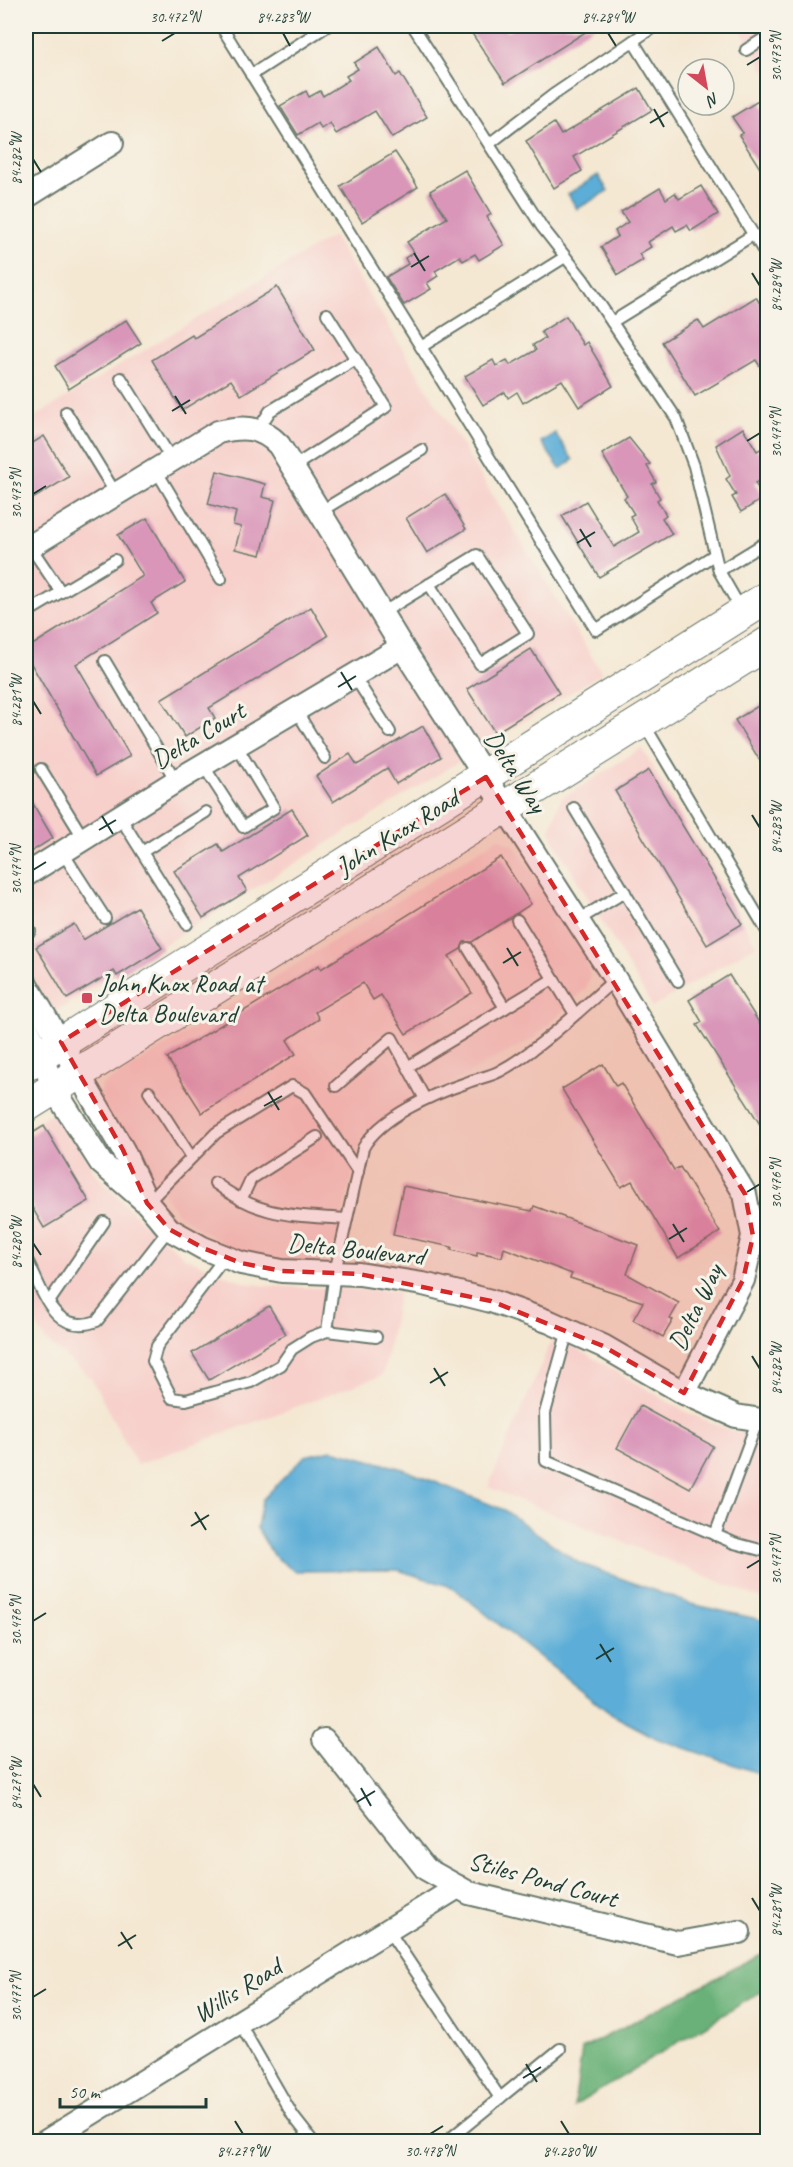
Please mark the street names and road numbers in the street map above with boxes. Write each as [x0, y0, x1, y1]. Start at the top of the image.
street label: Delta Court [146, 694, 253, 776]
street label: Delta Way [477, 724, 556, 821]
street label: John Knox Road [328, 780, 468, 884]
street label: Delta Boulevard [286, 1226, 430, 1273]
street label: Delta Way [660, 1257, 731, 1356]
street label: Stiles Pond Court [465, 1844, 623, 1916]
street label: Willis Road [187, 1949, 291, 2030]

